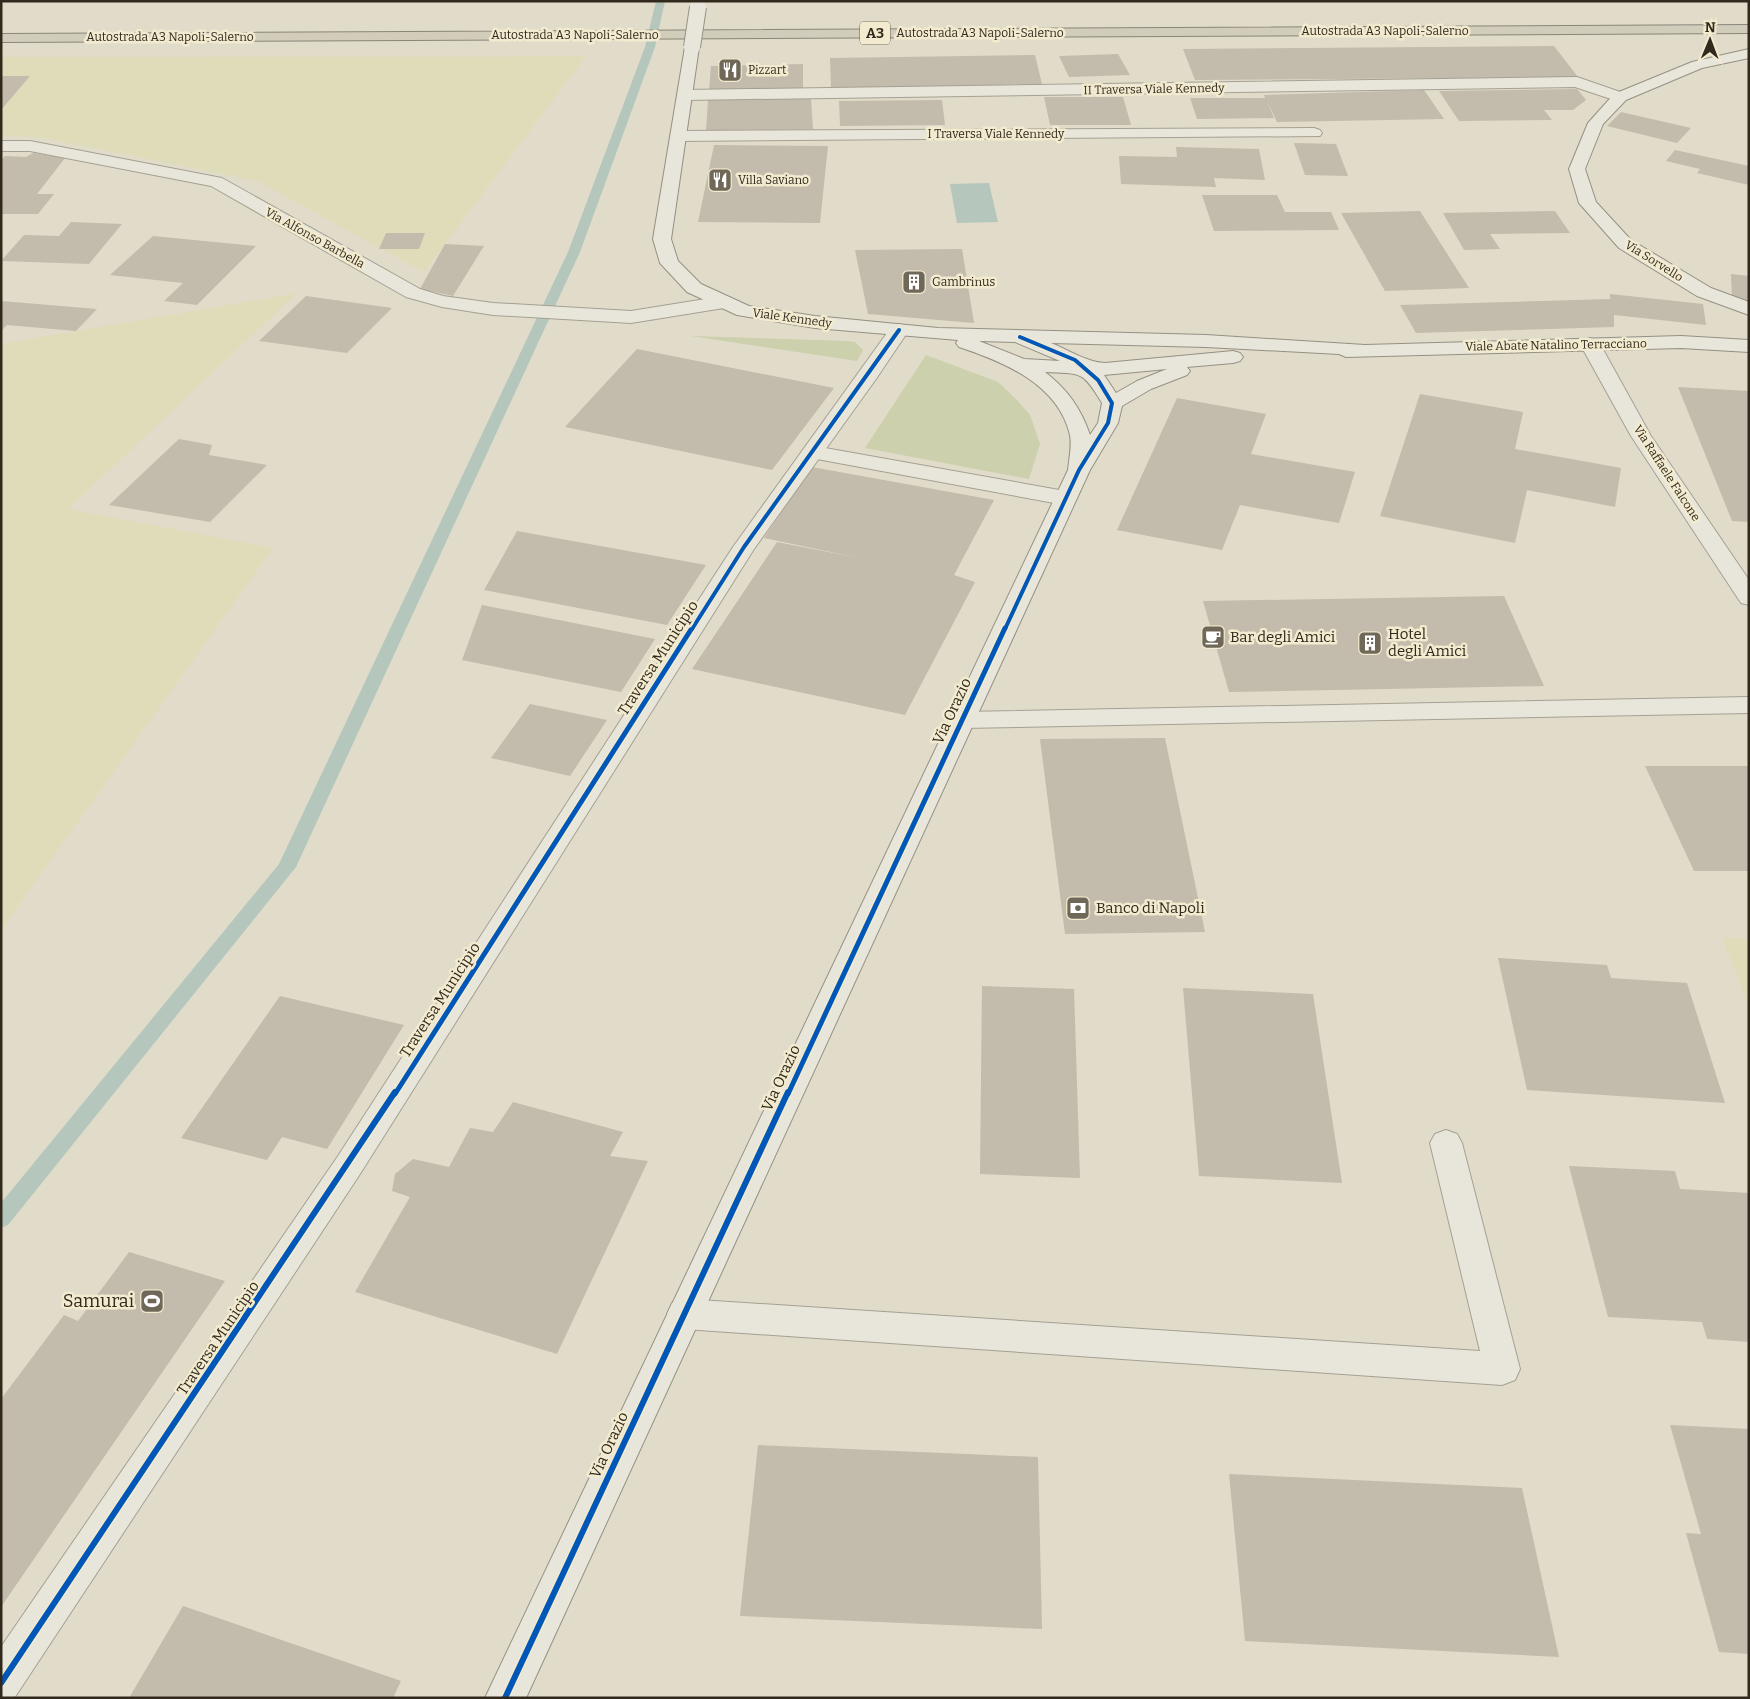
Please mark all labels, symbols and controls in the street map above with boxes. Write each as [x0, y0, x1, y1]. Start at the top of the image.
north arrow [1685, 15, 1735, 65]
text: N [1705, 19, 1716, 36]
road number: A3 [860, 22, 890, 44]
street label: Autostrada A3 Napoli-Salerno [1301, 24, 1469, 38]
street label: Autostrada A3 Napoli-Salerno [896, 26, 1064, 40]
street label: Autostrada A3 Napoli-Salerno [491, 28, 659, 42]
street label: Autostrada A3 Napoli-Salerno [86, 30, 254, 44]
restaurant icon: Pizzart [717, 57, 743, 83]
place label: Pizzart [748, 63, 787, 77]
street label: II Traversa Viale Kennedy [1083, 81, 1225, 97]
street label: I Traversa Viale Kennedy [928, 127, 1065, 141]
restaurant icon: Villa Saviano [707, 167, 733, 193]
place label: Villa Saviano [738, 173, 809, 187]
street label: Via Alfonso Barbella [263, 205, 368, 271]
street label: Via Sorvello [1622, 238, 1686, 284]
building icon: Gambrinus [901, 269, 927, 295]
place label: Gambrinus [932, 275, 995, 289]
street label: Viale Kennedy [752, 306, 833, 331]
street label: Viale Abate Natalino Terracciano [1465, 336, 1647, 354]
street label: Via Raffaele Falcone [1631, 422, 1703, 524]
street label: Traversa Municipio [614, 597, 702, 719]
cafe icon: Bar degli Amici [1200, 624, 1226, 650]
place label: Hotel degli Amici [1388, 625, 1467, 660]
place label: Bar degli Amici [1230, 628, 1336, 646]
building icon: Hotel degli Amici [1357, 630, 1383, 656]
street label: Via Orazio [929, 675, 975, 747]
bank icon: Banco di Napoli [1065, 895, 1091, 921]
place label: Banco di Napoli [1096, 899, 1205, 917]
street label: Traversa Municipio [396, 939, 484, 1061]
street label: Via Orazio [758, 1042, 804, 1114]
street label: Traversa Municipio [173, 1278, 263, 1398]
sports icon: Samurai [139, 1288, 165, 1314]
place label: Samurai [63, 1290, 134, 1312]
street label: Via Orazio [586, 1409, 632, 1481]

